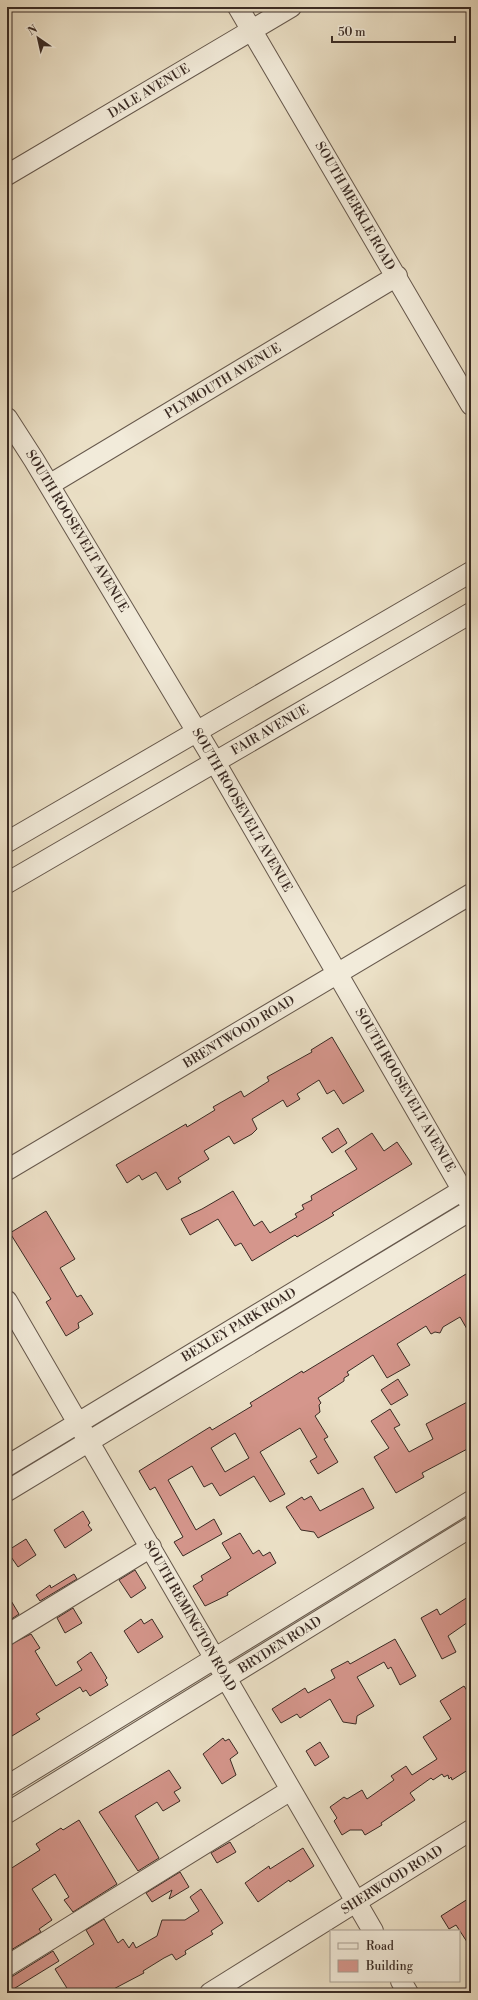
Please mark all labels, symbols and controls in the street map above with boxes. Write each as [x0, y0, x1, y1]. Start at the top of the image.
north arrow [18, 18, 58, 58]
scale bar [332, 18, 455, 44]
text: N [25, 22, 41, 39]
text: 50 m [338, 25, 366, 40]
street label: DALE AVENUE [105, 60, 193, 122]
street label: SOUTH MERKLE ROAD [312, 139, 398, 273]
street label: PLYMOUTH AVENUE [162, 340, 284, 422]
street label: SOUTH ROOSEVELT AVENUE [22, 447, 132, 615]
street label: FAIR AVENUE [228, 701, 312, 759]
street label: SOUTH ROOSEVELT AVENUE [188, 725, 296, 895]
street label: BRENTWOOD ROAD [179, 992, 298, 1072]
street label: SOUTH ROOSEVELT AVENUE [351, 1005, 459, 1175]
street label: BEXLEY PARK ROAD [178, 1284, 299, 1366]
street label: SOUTH REMINGTON ROAD [140, 1538, 240, 1694]
street label: BRYDEN ROAD [235, 1613, 325, 1678]
street label: SHERWOOD ROAD [338, 1842, 446, 1918]
legend [330, 1930, 460, 1982]
text: Road [366, 1939, 394, 1954]
text: Building [365, 1959, 414, 1974]

